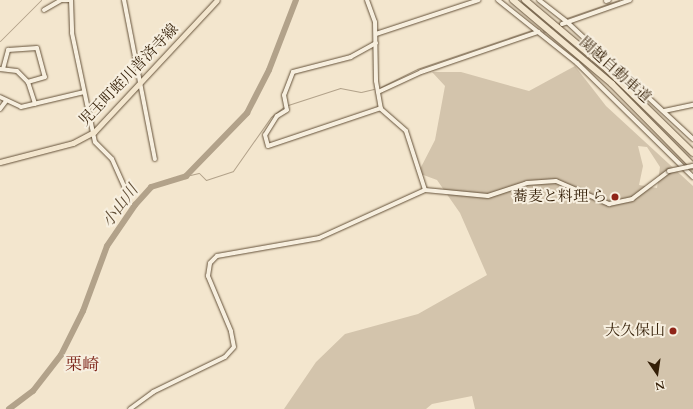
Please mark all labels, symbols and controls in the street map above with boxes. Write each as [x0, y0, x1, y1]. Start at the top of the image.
street label: 児玉町蛭川普済寺線 [76, 20, 182, 130]
street label: 関越自動車道 [576, 33, 654, 107]
water label: 小山川 [98, 181, 142, 231]
place label: 蕎麦と料理 ら [513, 188, 607, 206]
marker: 蕎麦と料理 ら [610, 192, 620, 202]
place label: 大久保山 [605, 322, 665, 340]
marker: 大久保山 [668, 326, 678, 336]
north arrow [637, 353, 677, 393]
district label: 栗崎 [65, 355, 99, 375]
text: N [653, 377, 666, 394]

